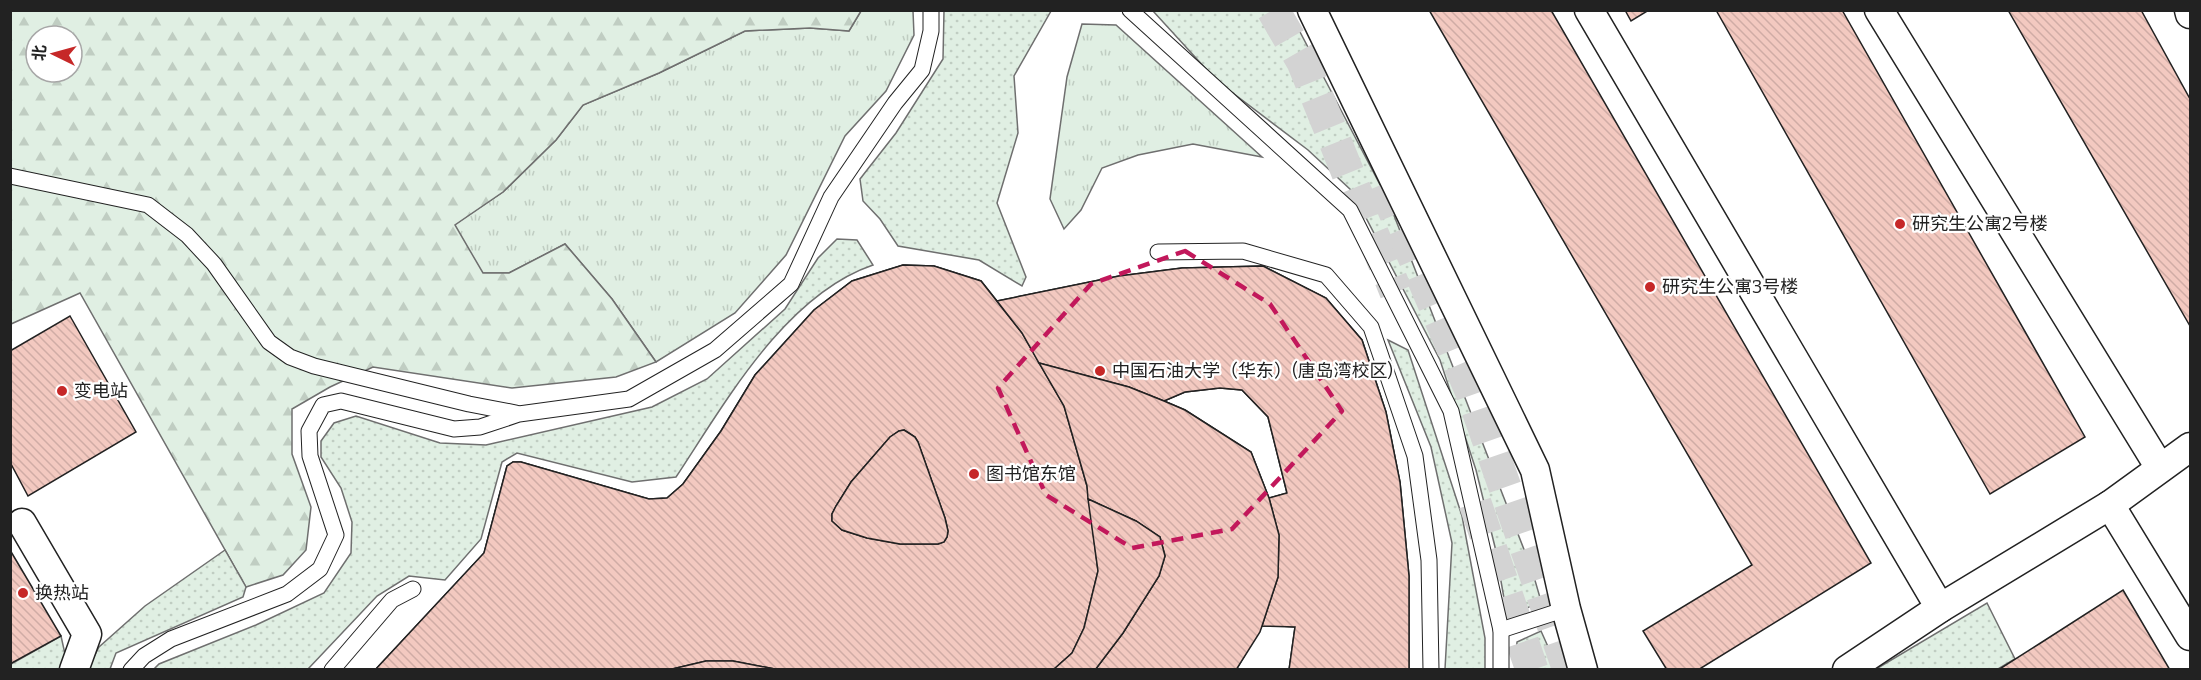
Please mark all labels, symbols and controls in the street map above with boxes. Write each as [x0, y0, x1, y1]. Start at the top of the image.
north arrow [24, 24, 84, 84]
text: 北 [29, 44, 50, 62]
place label: 研究生公寓2号楼 [1912, 213, 2048, 235]
marker: 研究生公寓2号楼 [1893, 217, 1907, 231]
place label: 研究生公寓3号楼 [1662, 276, 1798, 298]
marker: 研究生公寓3号楼 [1643, 280, 1657, 294]
place label: 中国石油大学（华东）(唐岛湾校区) [1112, 360, 1393, 382]
marker: 中国石油大学（华东）(唐岛湾校区) [1093, 364, 1107, 378]
place label: 变电站 [74, 380, 128, 402]
marker: 变电站 [55, 384, 69, 398]
place label: 图书馆东馆 [986, 463, 1076, 485]
marker: 图书馆东馆 [967, 467, 981, 481]
place label: 换热站 [35, 582, 89, 604]
marker: 换热站 [16, 586, 30, 600]

